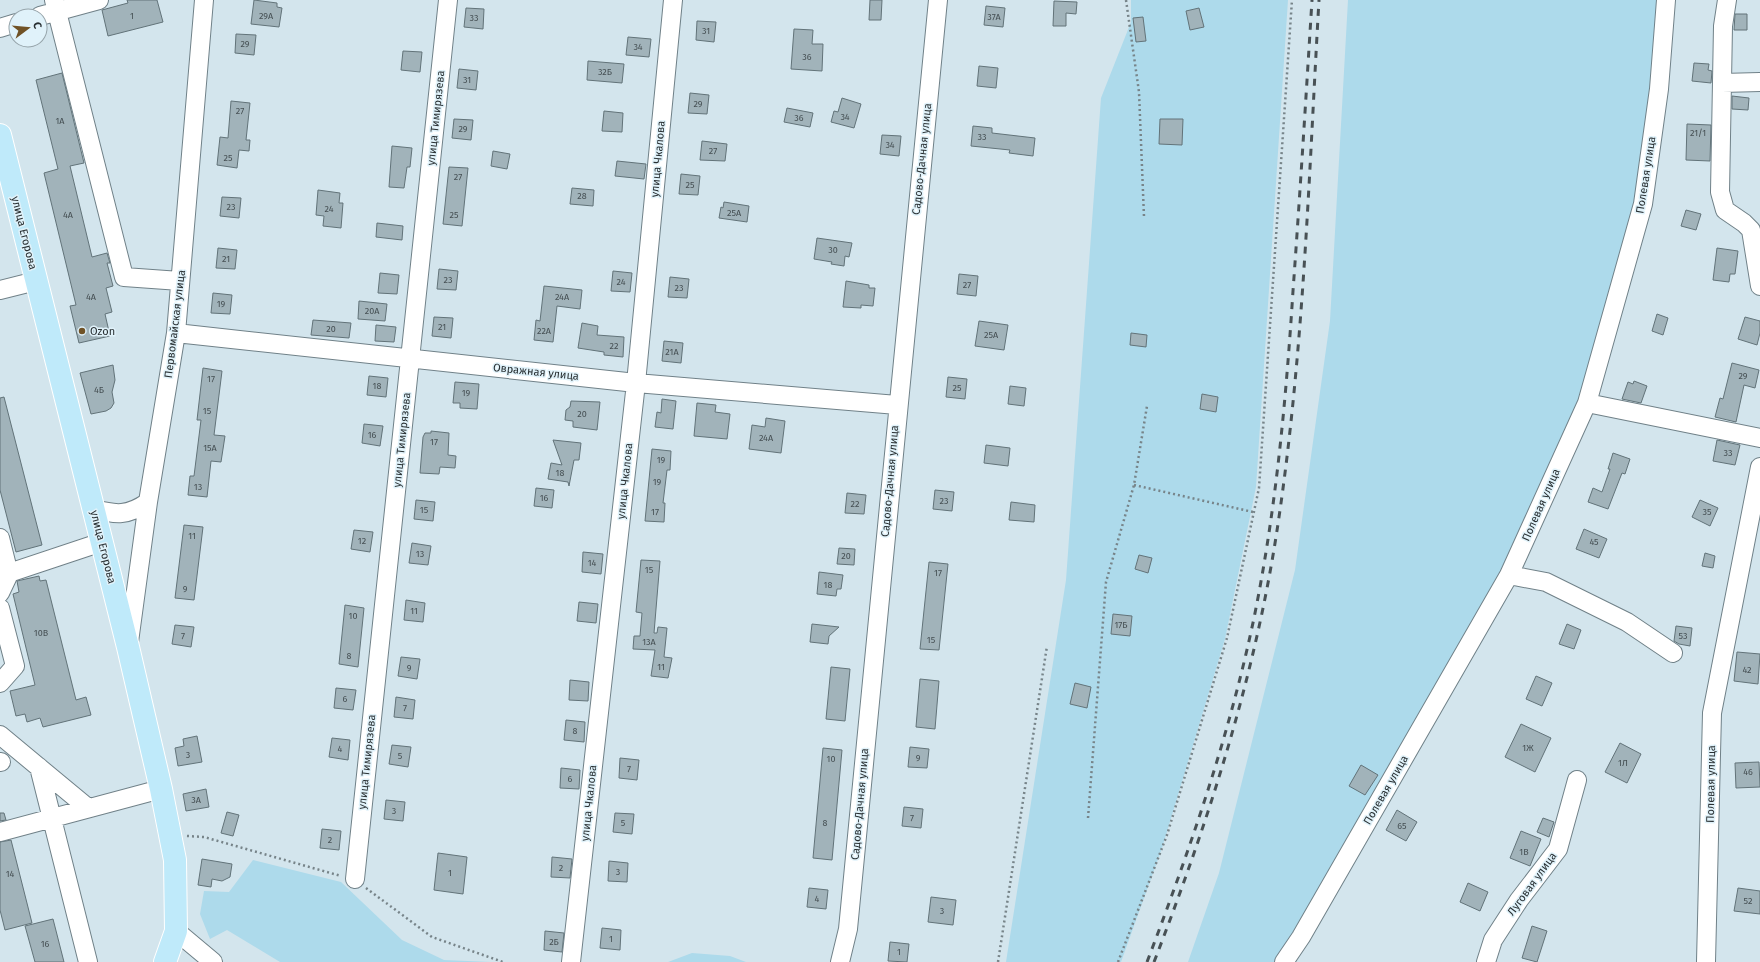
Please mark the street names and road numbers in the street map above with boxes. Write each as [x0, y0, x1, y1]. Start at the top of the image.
street label: улица Тимирязева [425, 70, 447, 166]
street label: Садово-Дачная улица [910, 103, 934, 215]
street label: улица Чкалова [648, 120, 668, 198]
street label: Полевая улица [1633, 136, 1659, 214]
street label: улица Егорова [9, 195, 39, 271]
street label: Первомайская улица [162, 269, 188, 379]
street label: Овражная улица [492, 361, 580, 383]
street label: улица Тимирязева [391, 392, 413, 488]
street label: Садово-Дачная улица [879, 425, 901, 537]
street label: улица Чкалова [615, 442, 635, 520]
street label: Полевая улица [1519, 467, 1563, 543]
street label: улица Егорова [88, 509, 118, 585]
street label: улица Тимирязева [356, 714, 378, 810]
street label: Полевая улица [1704, 745, 1718, 823]
street label: Садово-Дачная улица [849, 748, 871, 860]
street label: Полевая улица [1361, 753, 1411, 827]
street label: улица Чкалова [579, 764, 599, 842]
street label: Луговая улица [1505, 850, 1559, 918]

